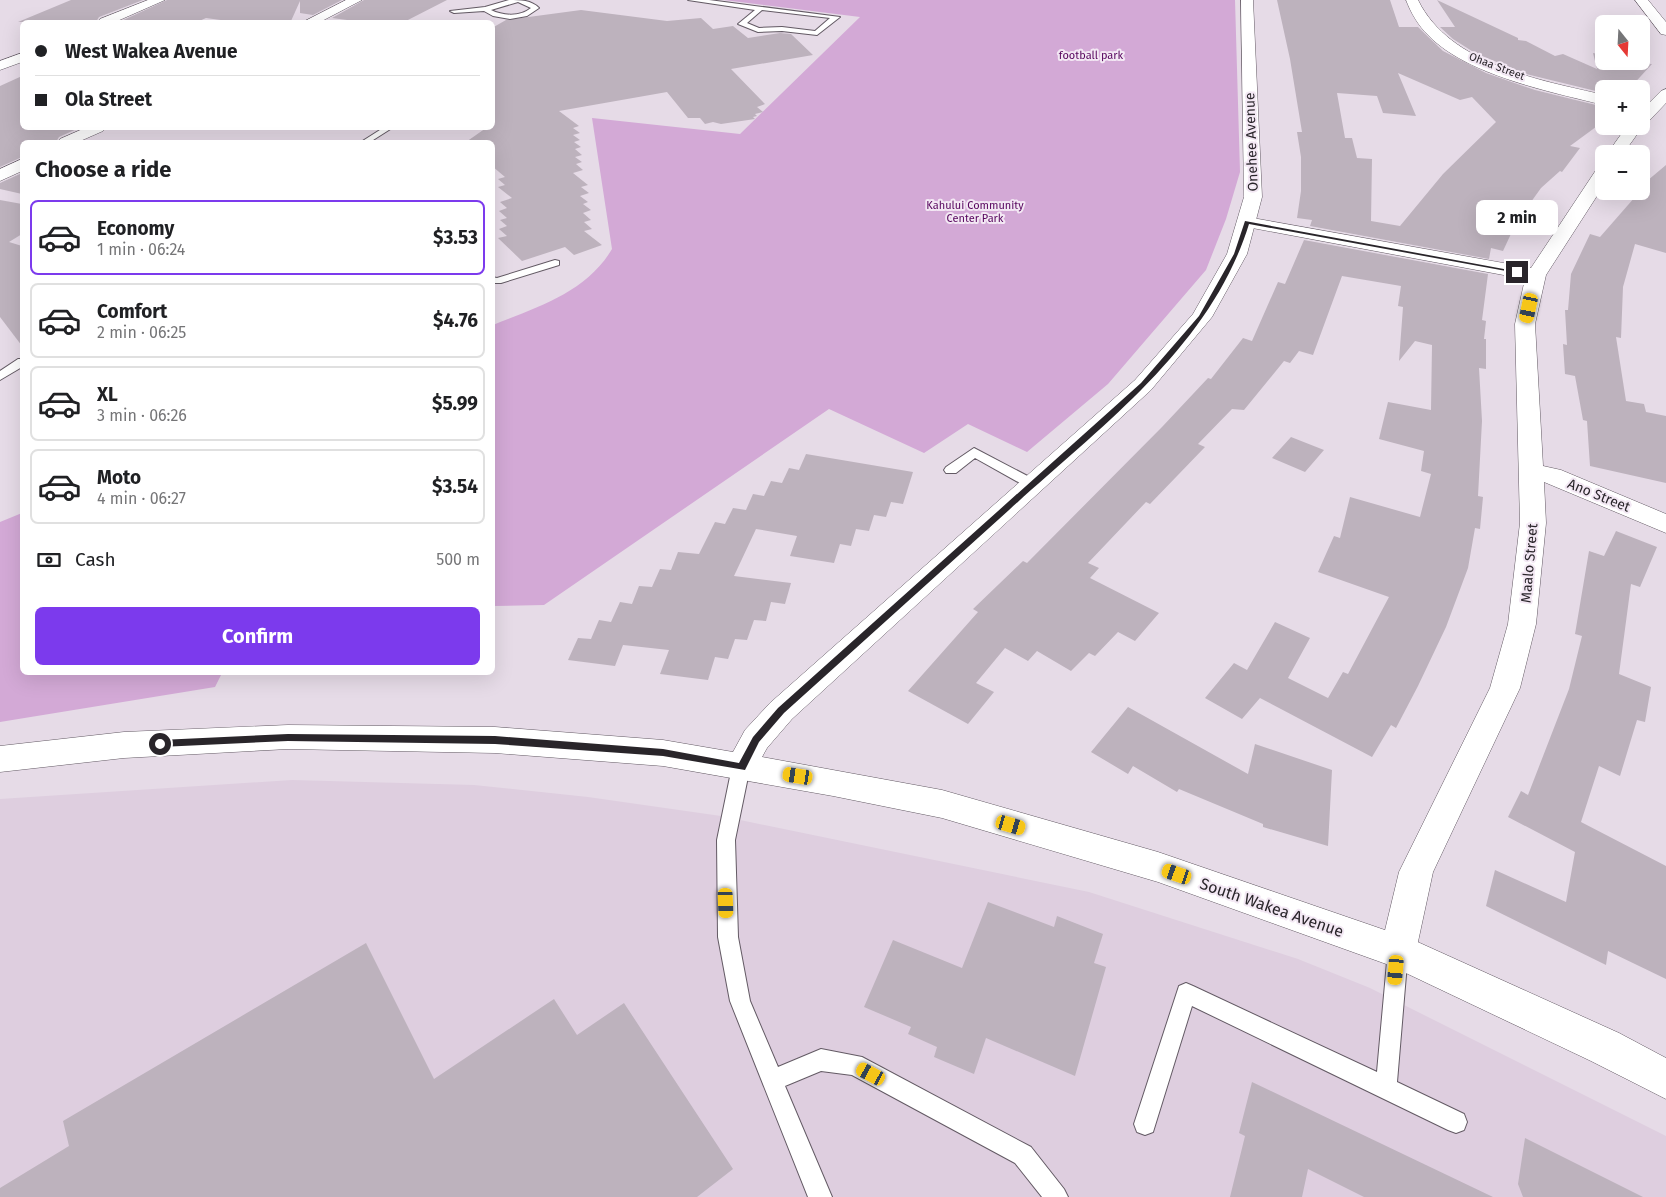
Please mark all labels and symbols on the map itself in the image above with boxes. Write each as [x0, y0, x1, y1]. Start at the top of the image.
north arrow [1595, 15, 1650, 70]
park label: football park [1059, 49, 1124, 62]
street label: Ohaa Street [1467, 50, 1527, 83]
street label: Onehee Avenue [1241, 92, 1262, 192]
park label: Kahului Community Center Park [926, 199, 1024, 225]
callout: 2 min [1476, 200, 1558, 234]
route end [1506, 261, 1528, 283]
car [1518, 292, 1539, 324]
street label: Ano Street [1565, 475, 1634, 516]
street label: Maalo Street [1518, 522, 1542, 604]
route start [149, 733, 171, 755]
car [782, 766, 813, 786]
car [994, 814, 1027, 836]
car [1160, 862, 1193, 886]
street label: South Wakea Avenue [1197, 874, 1346, 941]
car [717, 888, 734, 918]
car [1387, 954, 1404, 986]
car [854, 1060, 887, 1088]

